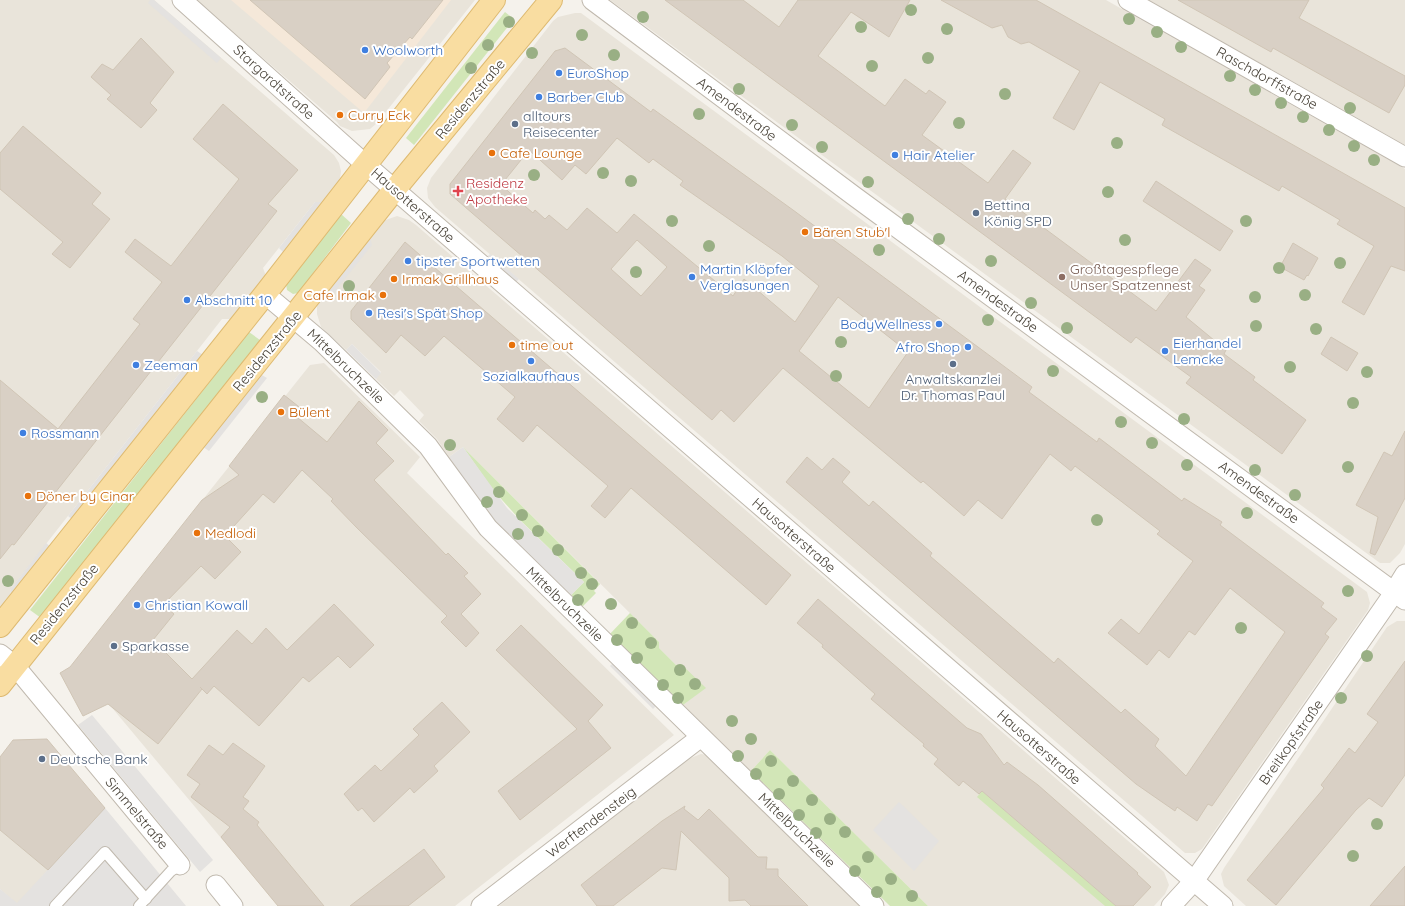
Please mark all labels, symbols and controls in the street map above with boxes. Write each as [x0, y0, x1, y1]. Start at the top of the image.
street label: Stargardtstraße [230, 41, 319, 123]
place label: Woolworth [373, 41, 443, 59]
street label: Raschdorffstraße [1213, 43, 1321, 113]
marker: Woolworth [360, 45, 370, 55]
street label: Residenzstraße [431, 55, 509, 143]
place label: EuroShop [567, 64, 629, 82]
marker: EuroShop [554, 68, 564, 78]
street label: Amendestraße [693, 73, 781, 145]
place label: Barber Club [547, 88, 624, 106]
marker: Barber Club [534, 92, 544, 102]
place label: Curry Eck [348, 106, 410, 124]
place label: alltours Reisecenter [523, 107, 600, 141]
marker: Curry Eck [335, 110, 345, 120]
marker: alltours Reisecenter [510, 119, 520, 129]
place label: Cafe Lounge [500, 144, 582, 162]
place label: Hair Atelier [903, 146, 975, 164]
marker: Cafe Lounge [487, 148, 497, 158]
marker: Hair Atelier [890, 150, 900, 160]
street label: Hausotterstraße [367, 164, 459, 246]
place label: Residenz Apotheke [466, 174, 528, 208]
marker: Residenz Apotheke [453, 186, 463, 196]
place label: Bettina König SPD [984, 196, 1052, 230]
marker: Bettina König SPD [971, 208, 981, 218]
place label: Bären Stub'l [813, 223, 891, 241]
marker: Bären Stub'l [800, 227, 810, 237]
place label: tipster Sportwetten [416, 252, 540, 270]
marker: tipster Sportwetten [403, 256, 413, 266]
place label: Martin Klöpfer Verglasungen [700, 260, 793, 294]
place label: Großtagespflege Unser Spatzennest [1070, 260, 1191, 294]
street label: Amendestraße [954, 266, 1042, 336]
place label: Irmak Grillhaus [402, 270, 499, 288]
marker: Martin Klöpfer Verglasungen [687, 272, 697, 282]
marker: Großtagespflege Unser Spatzennest [1057, 272, 1067, 282]
marker: Irmak Grillhaus [389, 274, 399, 284]
place label: Cafe Irmak [303, 286, 375, 304]
marker: Cafe Irmak [378, 290, 388, 300]
place label: Abschnitt 10 [195, 291, 272, 309]
marker: Abschnitt 10 [182, 295, 192, 305]
place label: Resi's Spät Shop [377, 304, 483, 322]
street label: Residenzstraße [229, 307, 305, 395]
marker: Resi's Spät Shop [364, 308, 374, 318]
place label: BodyWellness [840, 315, 931, 333]
marker: BodyWellness [934, 319, 944, 329]
street label: Mittelbruchzeile [304, 325, 389, 407]
place label: Eierhandel Lemcke [1173, 334, 1241, 368]
place label: time out [520, 336, 574, 354]
place label: Afro Shop [896, 338, 960, 356]
marker: time out [507, 340, 517, 350]
marker: Afro Shop [963, 342, 973, 352]
marker: Eierhandel Lemcke [1160, 346, 1170, 356]
place label: Zeeman [144, 356, 198, 374]
marker: Sozialkaufhaus [526, 356, 536, 366]
marker: Anwaltskanzlei Dr. Thomas Paul [948, 359, 958, 369]
marker: Zeeman [131, 360, 141, 370]
place label: Sozialkaufhaus [482, 367, 580, 385]
place label: Anwaltskanzlei Dr. Thomas Paul [901, 370, 1005, 404]
place label: Bülent [289, 403, 330, 421]
marker: Bülent [276, 407, 286, 417]
place label: Rossmann [31, 424, 99, 442]
marker: Rossmann [18, 428, 28, 438]
street label: Amendestraße [1215, 457, 1303, 527]
place label: Döner by Cinar [36, 487, 135, 505]
marker: Döner by Cinar [23, 491, 33, 501]
street label: Hausotterstraße [748, 494, 840, 576]
place label: Medlodi [205, 524, 256, 542]
marker: Medlodi [192, 528, 202, 538]
street label: Residenzstraße [26, 560, 102, 648]
street label: Mittelbruchzeile [523, 563, 608, 645]
place label: Christian Kowall [145, 596, 248, 614]
marker: Christian Kowall [132, 600, 142, 610]
place label: Sparkasse [122, 637, 189, 655]
marker: Sparkasse [109, 641, 119, 651]
street label: Breitkopfstraße [1255, 696, 1327, 788]
street label: Hausotterstraße [993, 706, 1085, 788]
place label: Deutsche Bank [50, 750, 148, 768]
marker: Deutsche Bank [37, 754, 47, 764]
street label: Simmelstraße [102, 773, 173, 853]
street label: Werftendensteig [543, 782, 639, 862]
street label: Mittelbruchzeile [755, 789, 840, 871]

